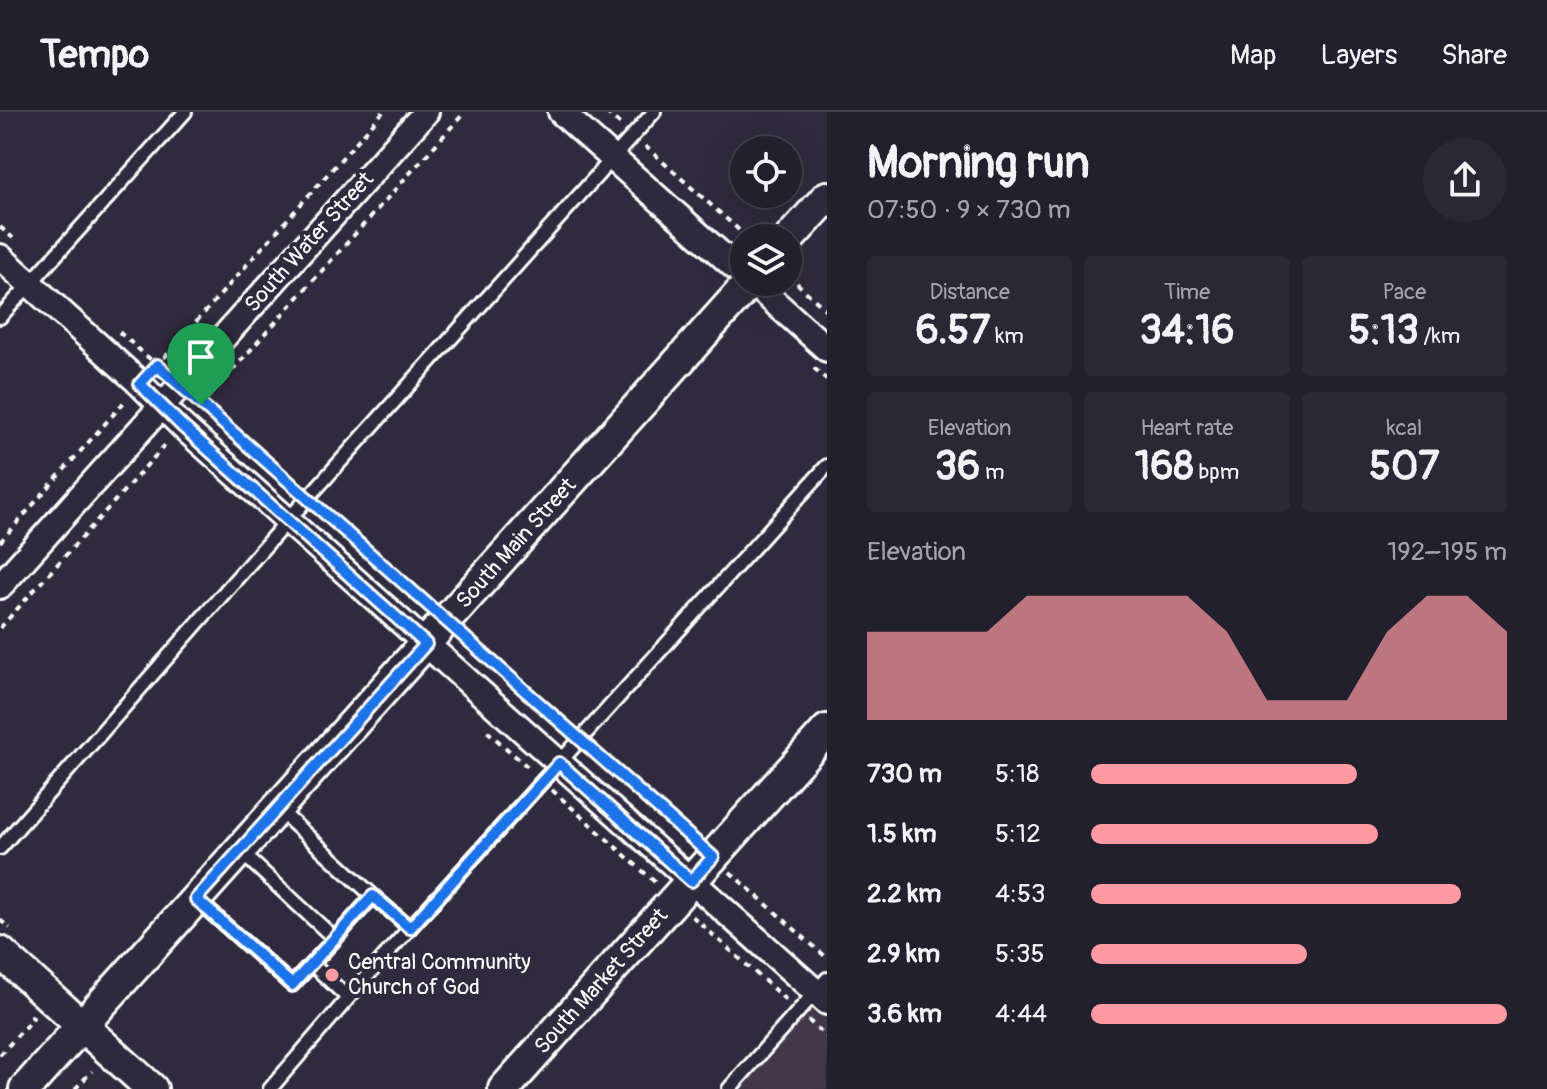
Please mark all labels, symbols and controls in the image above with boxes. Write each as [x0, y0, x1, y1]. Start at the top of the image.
text: Tempo [40, 31, 149, 79]
text: Map [1230, 38, 1276, 73]
text: Layers [1320, 38, 1397, 73]
text: Share [1441, 38, 1507, 73]
map controls [730, 136, 802, 296]
button: locate [730, 136, 802, 208]
text: Morning run [867, 136, 1090, 191]
button: share [1423, 138, 1507, 222]
street label: South Water Street [238, 166, 380, 318]
text: 07:50 · 9 × 730 m [867, 194, 1071, 226]
button: layers [730, 224, 802, 296]
text: Distance [929, 278, 1010, 306]
text: Time [1164, 278, 1210, 306]
text: Pace [1383, 278, 1426, 306]
text: 6.57 [915, 306, 990, 355]
text: 34:16 [1139, 306, 1235, 355]
text: 5:13 [1348, 306, 1419, 355]
text: km [990, 322, 1024, 350]
text: /km [1419, 322, 1460, 350]
pin [167, 323, 235, 405]
icon: arrive [179, 335, 223, 379]
text: Elevation [928, 414, 1012, 442]
text: Heart rate [1141, 414, 1233, 442]
text: kcal [1386, 414, 1422, 442]
text: 36 [935, 442, 980, 491]
text: 168 [1135, 442, 1194, 491]
text: 507 [1369, 442, 1439, 491]
text: m [980, 458, 1005, 486]
text: bpm [1194, 458, 1239, 486]
street label: South Main Street [450, 472, 582, 614]
text: Elevation [867, 536, 966, 568]
text: 192–195 m [1387, 536, 1507, 568]
text: 730 m [867, 758, 942, 790]
text: 5:18 [995, 758, 1039, 790]
text: 1.5 km [867, 818, 937, 850]
text: 5:12 [995, 818, 1041, 850]
text: 2.2 km [867, 878, 941, 910]
text: 4:53 [995, 878, 1046, 910]
street label: South Market Street [528, 902, 674, 1060]
text: 2.9 km [867, 938, 940, 970]
text: 5:35 [995, 938, 1045, 970]
place label: Central Community Church of God [348, 948, 531, 1001]
marker: Central Community Church of God [323, 966, 341, 984]
text: 3.6 km [867, 998, 942, 1030]
text: 4:44 [995, 998, 1047, 1030]

